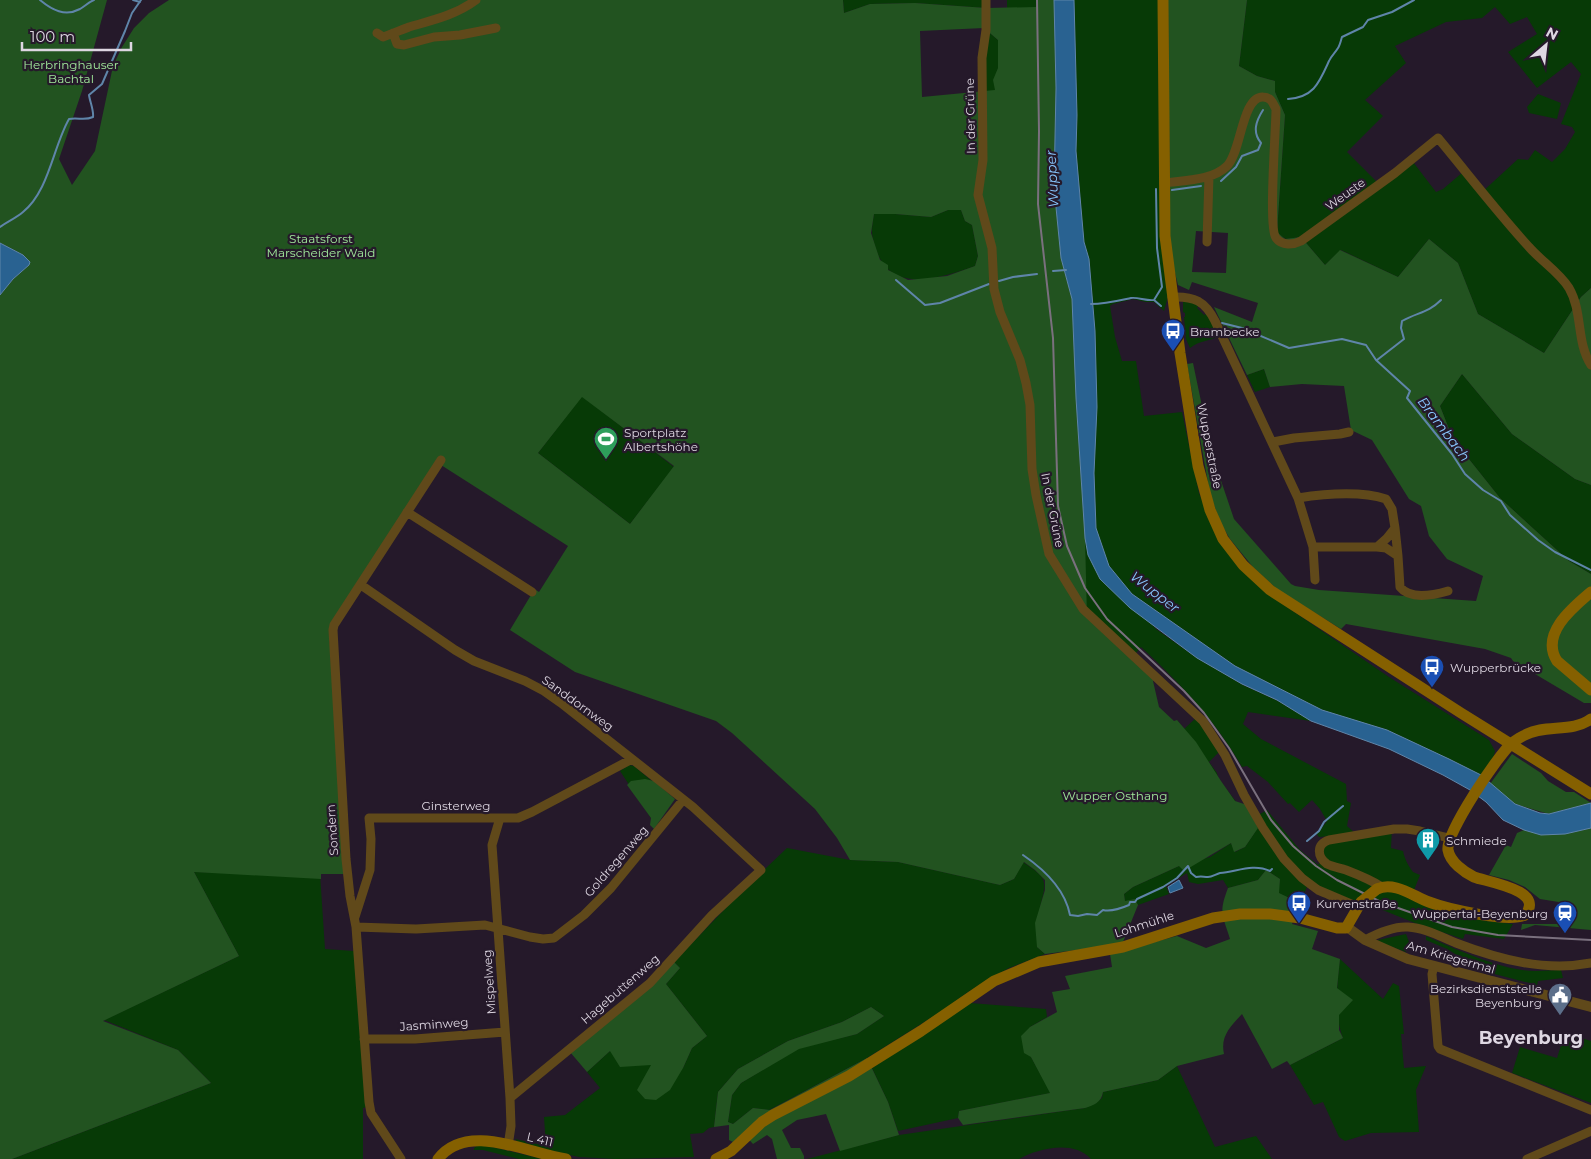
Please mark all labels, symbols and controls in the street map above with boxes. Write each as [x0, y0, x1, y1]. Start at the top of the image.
scale bar [22, 20, 131, 52]
north arrow [1521, 20, 1571, 70]
text: N [1543, 23, 1561, 44]
text: 100 m [30, 27, 75, 46]
park label: Herbringhauser Bachtal [23, 57, 119, 86]
street label: In der Grüne [962, 78, 978, 154]
water label: Wupper [1041, 150, 1062, 208]
street label: Weuste [1322, 174, 1368, 214]
park label: Staatsforst Marscheider Wald [267, 231, 375, 260]
bus stop icon: Brambecke [1160, 318, 1186, 352]
place label: Brambecke [1190, 324, 1259, 339]
water label: Brambach [1414, 393, 1474, 465]
street label: Wupperstraße [1194, 402, 1226, 490]
place label: Sportplatz Albertshöhe [624, 425, 698, 454]
sports icon: Sportplatz Albertshöhe [593, 426, 619, 460]
street label: In der Grüne [1038, 471, 1068, 549]
water label: Wupper [1127, 567, 1183, 617]
bus stop icon: Wupperbrücke [1419, 654, 1445, 688]
place label: Wupperbrücke [1450, 660, 1541, 675]
street label: Sanddornweg [539, 672, 617, 734]
park label: Wupper Osthang [1063, 788, 1167, 803]
street label: Ginsterweg [421, 798, 491, 813]
street label: Sondern [323, 804, 341, 856]
street label: Goldregenweg [581, 822, 651, 900]
building icon: Schmiede [1415, 827, 1441, 861]
place label: Schmiede [1446, 833, 1507, 848]
bus stop icon: Kurvenstraße [1286, 890, 1312, 924]
place label: Kurvenstraße [1316, 896, 1396, 911]
station icon: Wuppertal-Beyenburg [1552, 900, 1578, 934]
place label: Wuppertal-Beyenburg [1412, 906, 1548, 921]
street label: Lohmühle [1112, 907, 1176, 941]
street label: Am Kriegermal [1405, 937, 1497, 977]
street label: Mispelweg [479, 949, 499, 1015]
street label: Hagebuttenweg [578, 951, 662, 1027]
place label: Bezirksdienststelle Beyenburg [1430, 981, 1542, 1010]
public building icon: Bezirksdienststelle Beyenburg [1547, 982, 1573, 1016]
street label: Jasminweg [398, 1014, 469, 1034]
district label: Beyenburg [1479, 1027, 1583, 1049]
street label: L 411 [525, 1129, 555, 1149]

